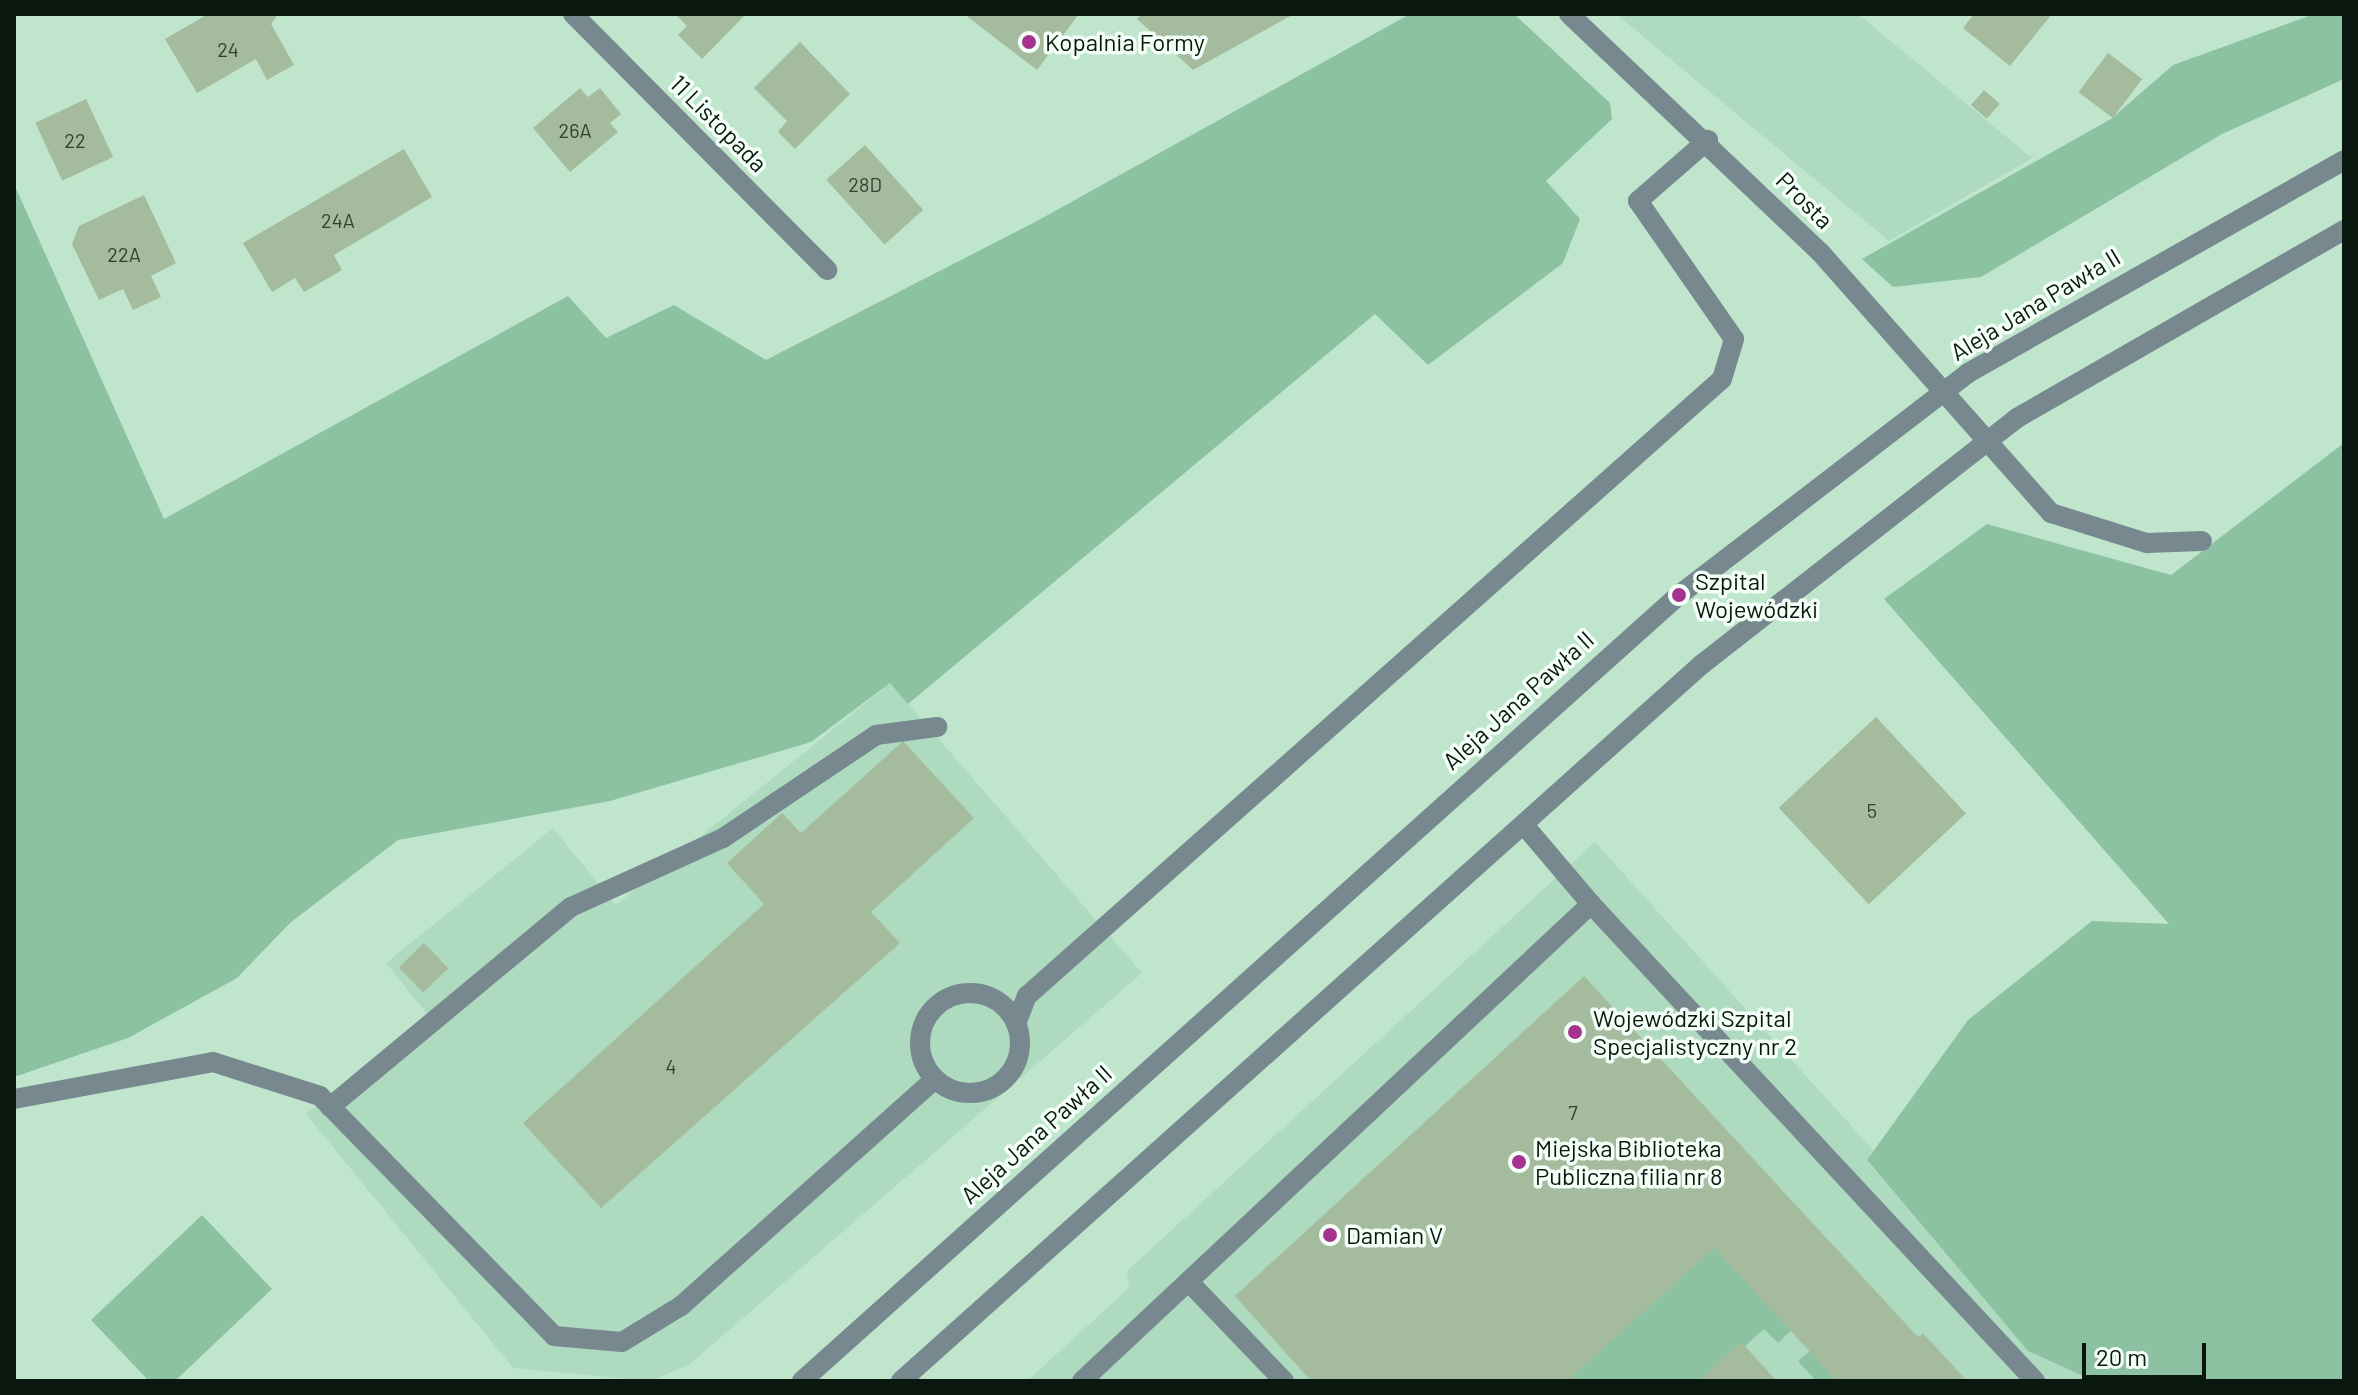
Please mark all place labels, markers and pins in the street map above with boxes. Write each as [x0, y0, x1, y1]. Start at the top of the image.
place label: Kopalnia Formy [1045, 28, 1205, 56]
marker: Kopalnia Formy [1020, 33, 1038, 51]
place label: Szpital Wojewódzki [1695, 567, 1818, 623]
marker: Szpital Wojewódzki [1670, 586, 1688, 604]
place label: Wojewódzki Szpital Specjalistyczny nr 2 [1593, 1004, 1797, 1060]
marker: Wojewódzki Szpital Specjalistyczny nr 2 [1564, 1021, 1586, 1043]
place label: Miejska Biblioteka Publiczna filia nr 8 [1535, 1134, 1722, 1190]
marker: Miejska Biblioteka Publiczna filia nr 8 [1510, 1153, 1528, 1171]
place label: Damian V [1346, 1221, 1443, 1249]
marker: Damian V [1321, 1226, 1339, 1244]

